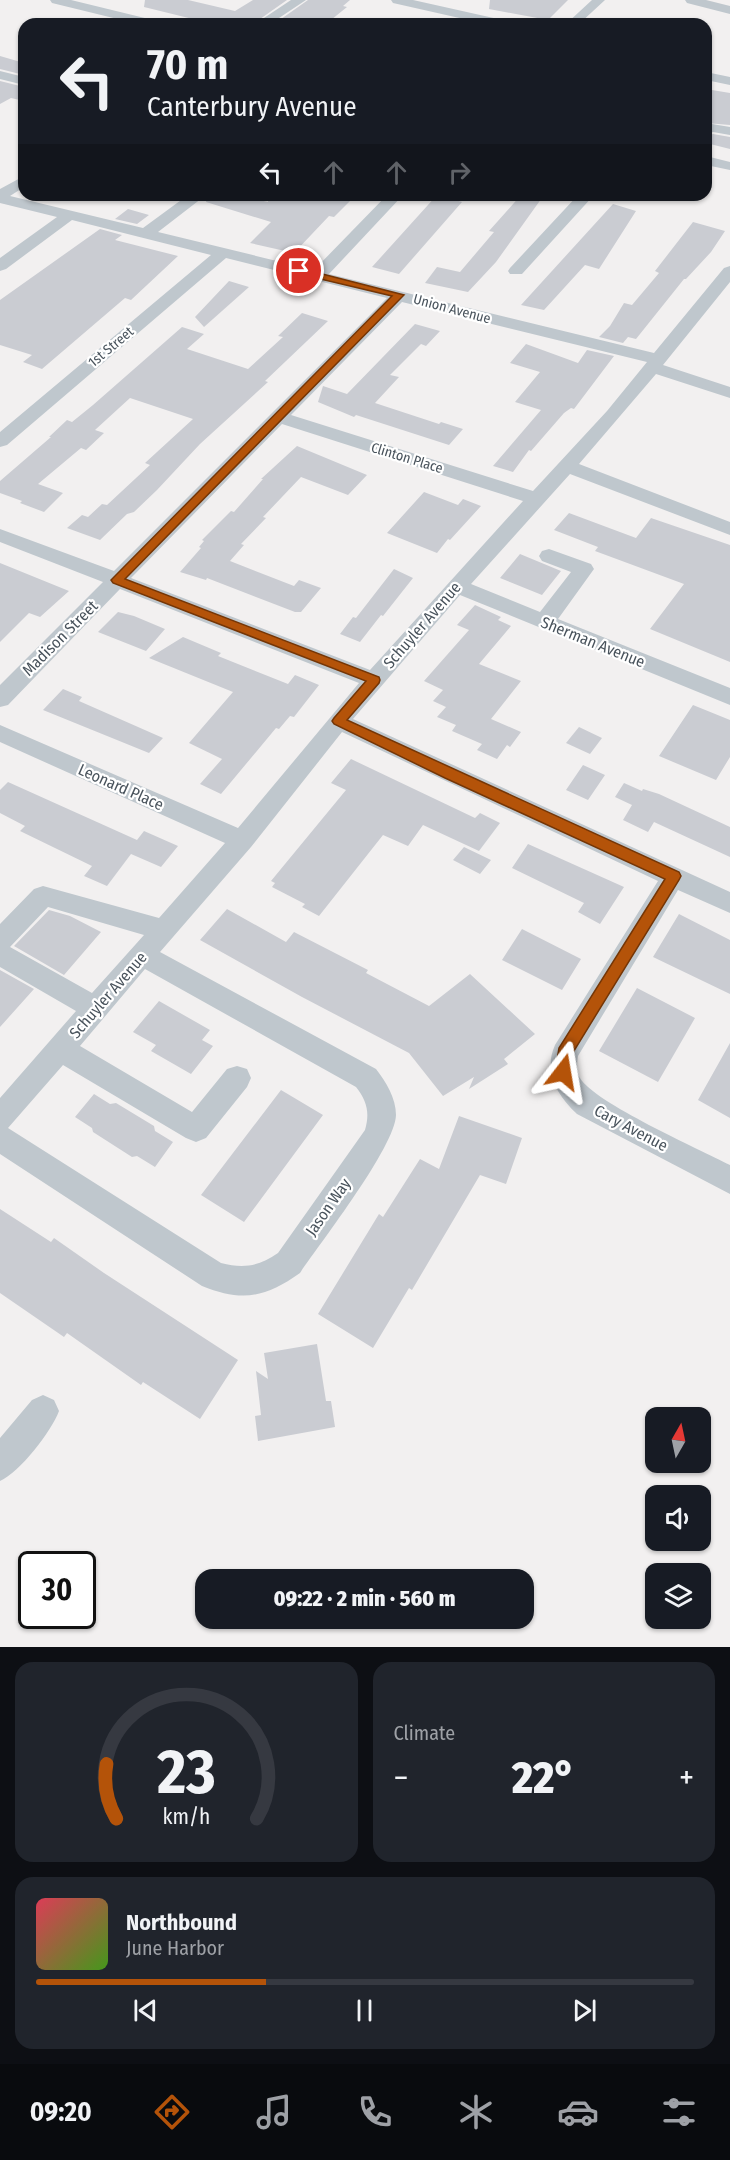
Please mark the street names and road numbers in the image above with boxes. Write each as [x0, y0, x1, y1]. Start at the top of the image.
street label: Union Avenue [412, 291, 493, 327]
street label: 1st Street [85, 323, 137, 371]
street label: Clinton Place [369, 439, 445, 477]
street label: Schuyler Avenue [379, 578, 465, 672]
street label: Madison Street [18, 596, 102, 680]
street label: Sherman Avenue [538, 613, 648, 671]
street label: Leonard Place [75, 760, 167, 814]
street label: Schuyler Avenue [65, 948, 151, 1042]
street label: Cary Avenue [591, 1101, 671, 1155]
street label: Jason Way [301, 1174, 355, 1239]

